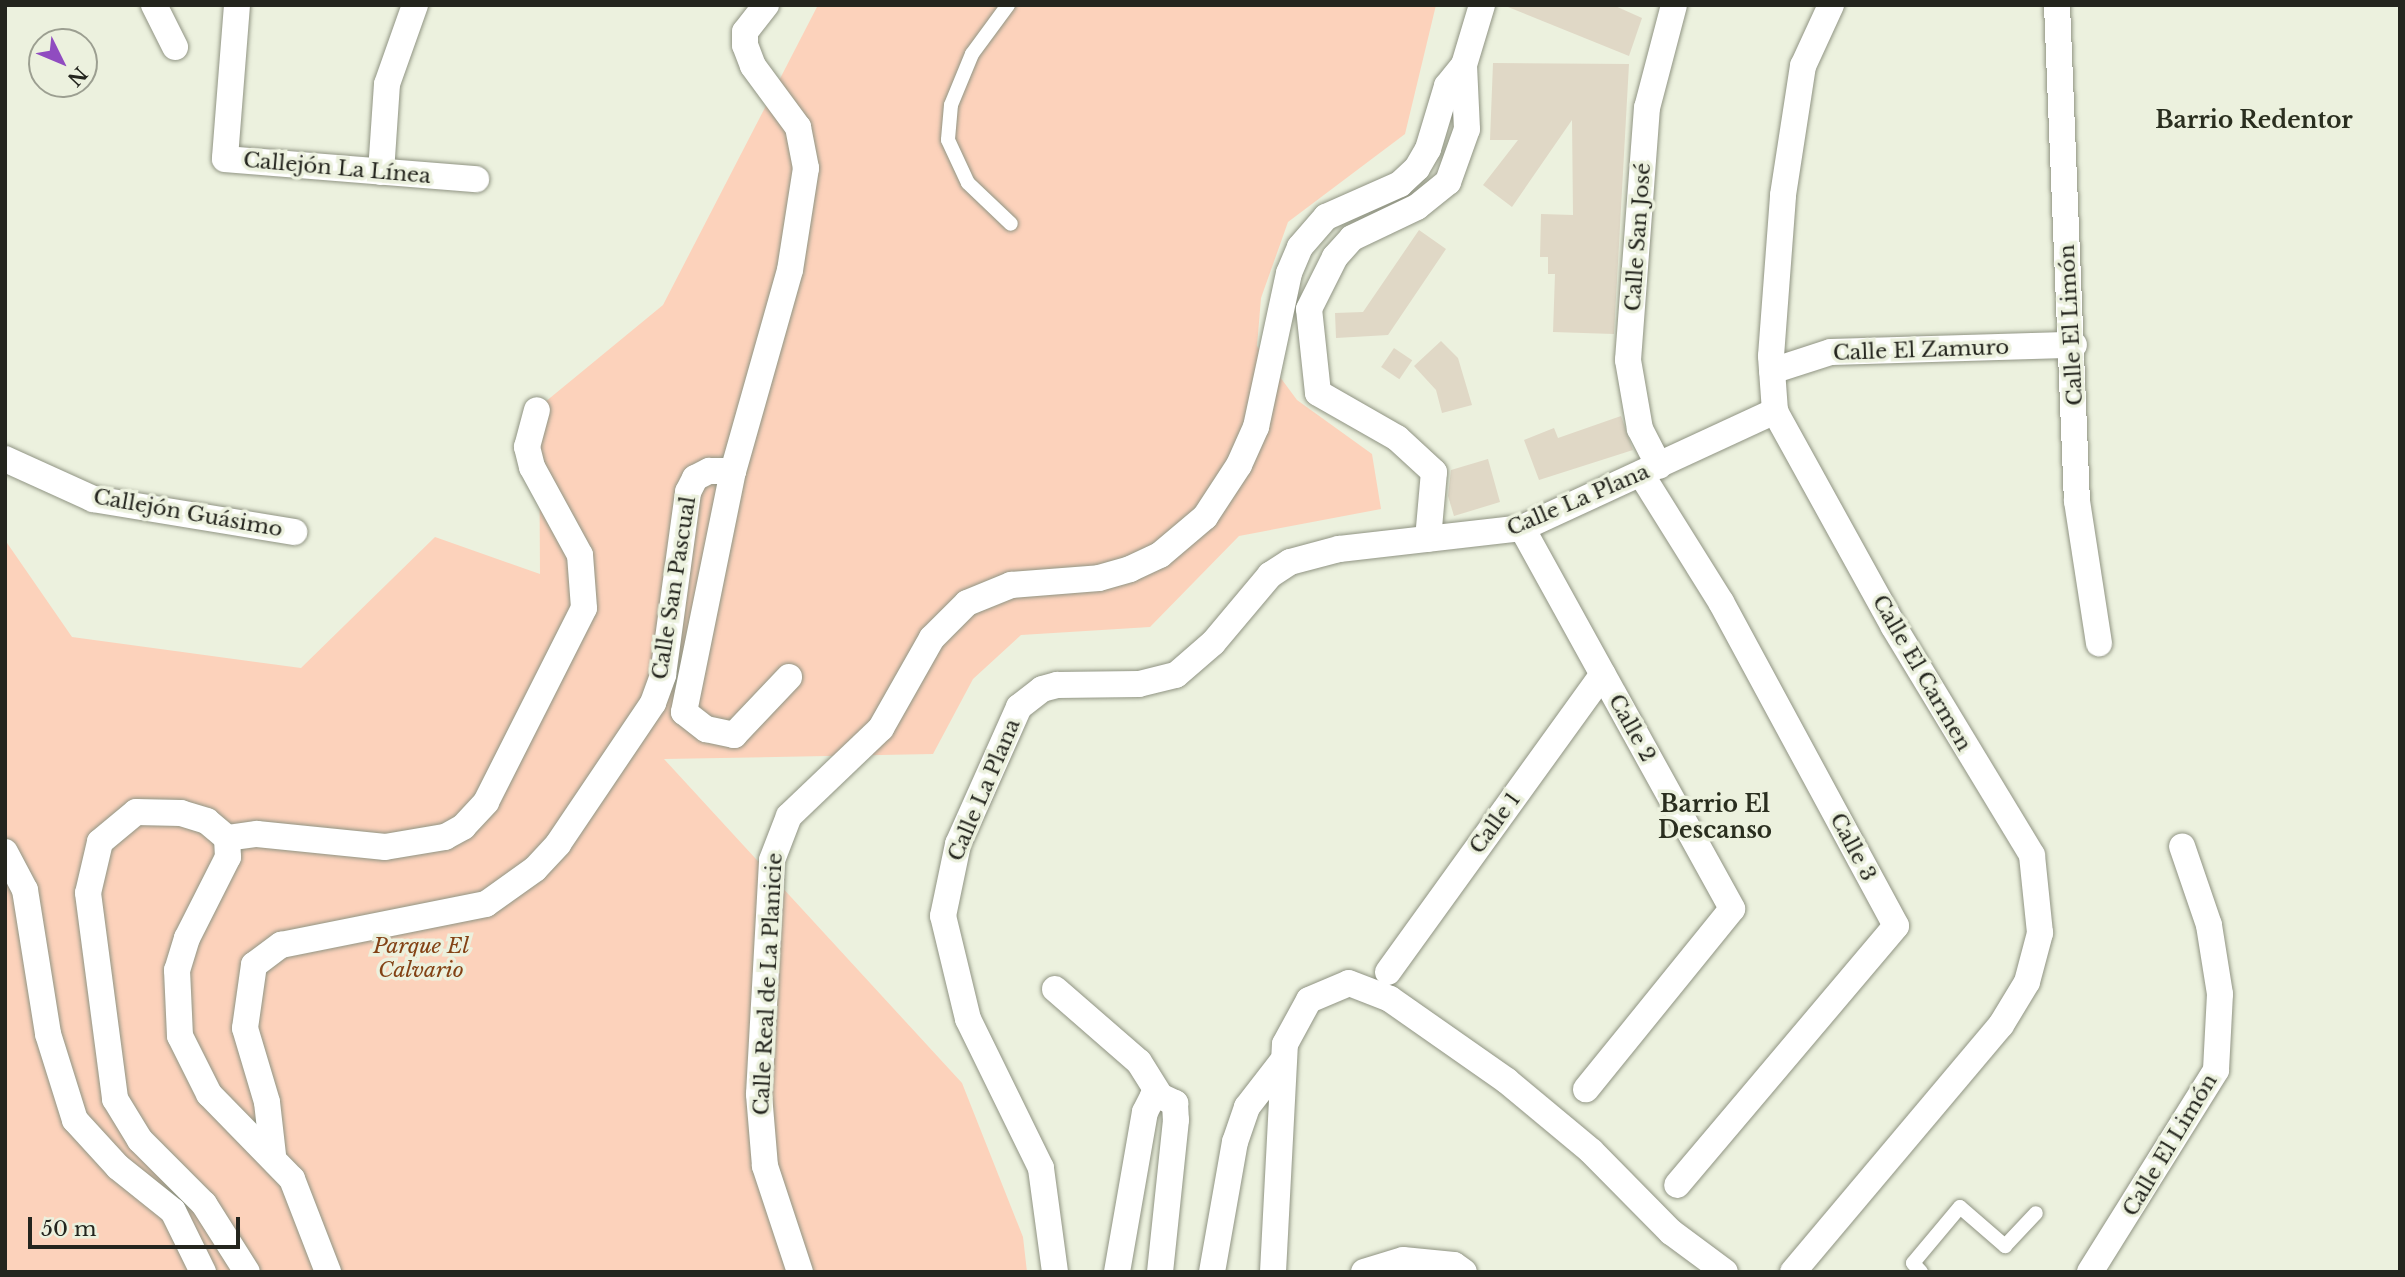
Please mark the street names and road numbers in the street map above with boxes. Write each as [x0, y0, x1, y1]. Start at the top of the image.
street label: Callejón La Línea [242, 147, 432, 189]
street label: Calle San José [1620, 162, 1656, 312]
street label: Calle El Limón [2054, 244, 2088, 406]
street label: Calle El Zamuro [1833, 334, 2009, 366]
street label: Calle La Plana [1503, 459, 1653, 541]
street label: Callejón Guásimo [91, 484, 285, 542]
street label: Calle San Pascual [647, 495, 701, 681]
street label: Calle El Carmen [1867, 591, 1977, 755]
street label: Calle 2 [1603, 690, 1661, 766]
street label: Calle La Plana [943, 715, 1025, 865]
street label: Calle 1 [1464, 787, 1526, 859]
street label: Calle 3 [1825, 809, 1881, 885]
street label: Calle Real de La Planicie [749, 852, 787, 1116]
street label: Calle El Limón [2118, 1069, 2222, 1221]

